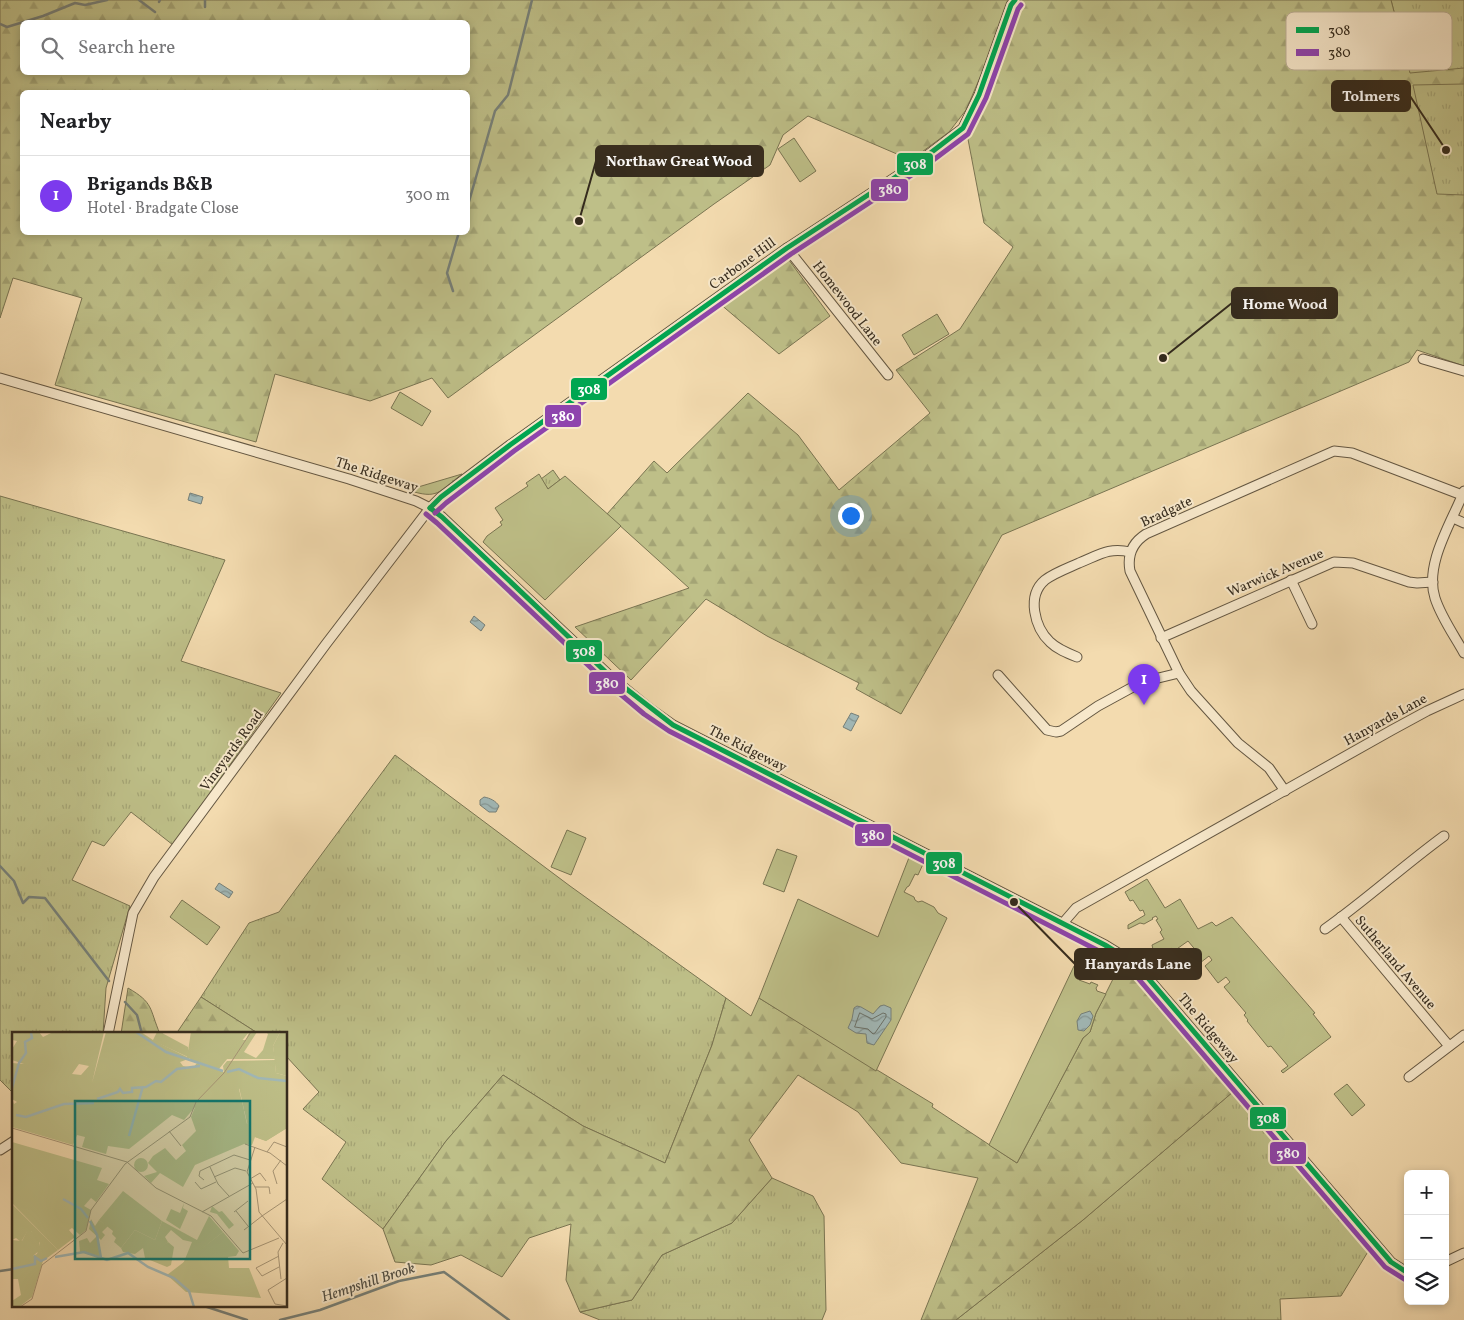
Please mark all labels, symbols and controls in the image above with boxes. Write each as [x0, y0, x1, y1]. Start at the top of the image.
legend [1286, 12, 1452, 70]
search box [20, 20, 470, 75]
text: 308 [1328, 22, 1350, 41]
icon: search [38, 34, 66, 62]
text: Search here [78, 35, 175, 61]
text: 380 [1328, 44, 1351, 63]
callout: Tolmers [1332, 81, 1410, 111]
text: Tolmers [1342, 87, 1400, 108]
text: Nearby [40, 108, 111, 137]
callout: Northaw Great Wood [596, 146, 763, 176]
text: Northaw Great Wood [606, 152, 752, 173]
line badge: 308 [896, 152, 934, 176]
text: 308 [903, 156, 927, 175]
text: Brigands B&B [87, 172, 213, 198]
line badge: 380 [870, 178, 909, 202]
text: 380 [878, 181, 902, 200]
text: 1 [53, 185, 59, 207]
text: 300 m [405, 185, 450, 207]
text: Hotel · Bradgate Close [87, 198, 239, 220]
street label: Carbone Hill [706, 234, 780, 295]
street label: Homewood Lane [808, 257, 886, 351]
callout: Home Wood [1232, 288, 1337, 318]
text: Home Wood [1243, 295, 1327, 316]
line badge: 308 [570, 377, 608, 401]
text: 308 [577, 381, 601, 400]
line badge: 380 [544, 404, 582, 428]
text: 380 [551, 408, 575, 427]
street label: The Ridgeway [333, 453, 421, 498]
street label: Bradgate [1138, 492, 1196, 533]
your location [838, 503, 864, 529]
street label: Warwick Avenue [1224, 544, 1327, 602]
line badge: 308 [565, 639, 603, 663]
text: 308 [572, 643, 596, 662]
pin: 1 [1128, 664, 1160, 705]
line badge: 380 [588, 671, 626, 695]
text: 380 [595, 675, 619, 694]
street label: Hanyards Lane [1341, 689, 1431, 751]
street label: Vineyards Road [196, 706, 268, 796]
street label: The Ridgeway [705, 721, 790, 778]
line badge: 380 [854, 823, 892, 847]
text: 380 [861, 827, 885, 846]
line badge: 308 [925, 851, 963, 875]
text: 308 [932, 855, 956, 874]
street label: Sutherland Avenue [1350, 912, 1440, 1014]
callout: Hanyards Lane [1075, 949, 1201, 979]
text: Hanyards Lane [1085, 955, 1191, 976]
street label: The Ridgeway [1173, 990, 1243, 1068]
inset map [12, 1032, 288, 1308]
line badge: 308 [1249, 1106, 1287, 1130]
text: 308 [1256, 1110, 1280, 1129]
line badge: 380 [1269, 1141, 1307, 1165]
text: 380 [1276, 1145, 1300, 1164]
map controls [1404, 1170, 1449, 1305]
button: + [1404, 1170, 1449, 1215]
button: − [1404, 1215, 1449, 1260]
water label: Hempshill Brook [319, 1258, 418, 1308]
button: layers [1404, 1260, 1449, 1305]

